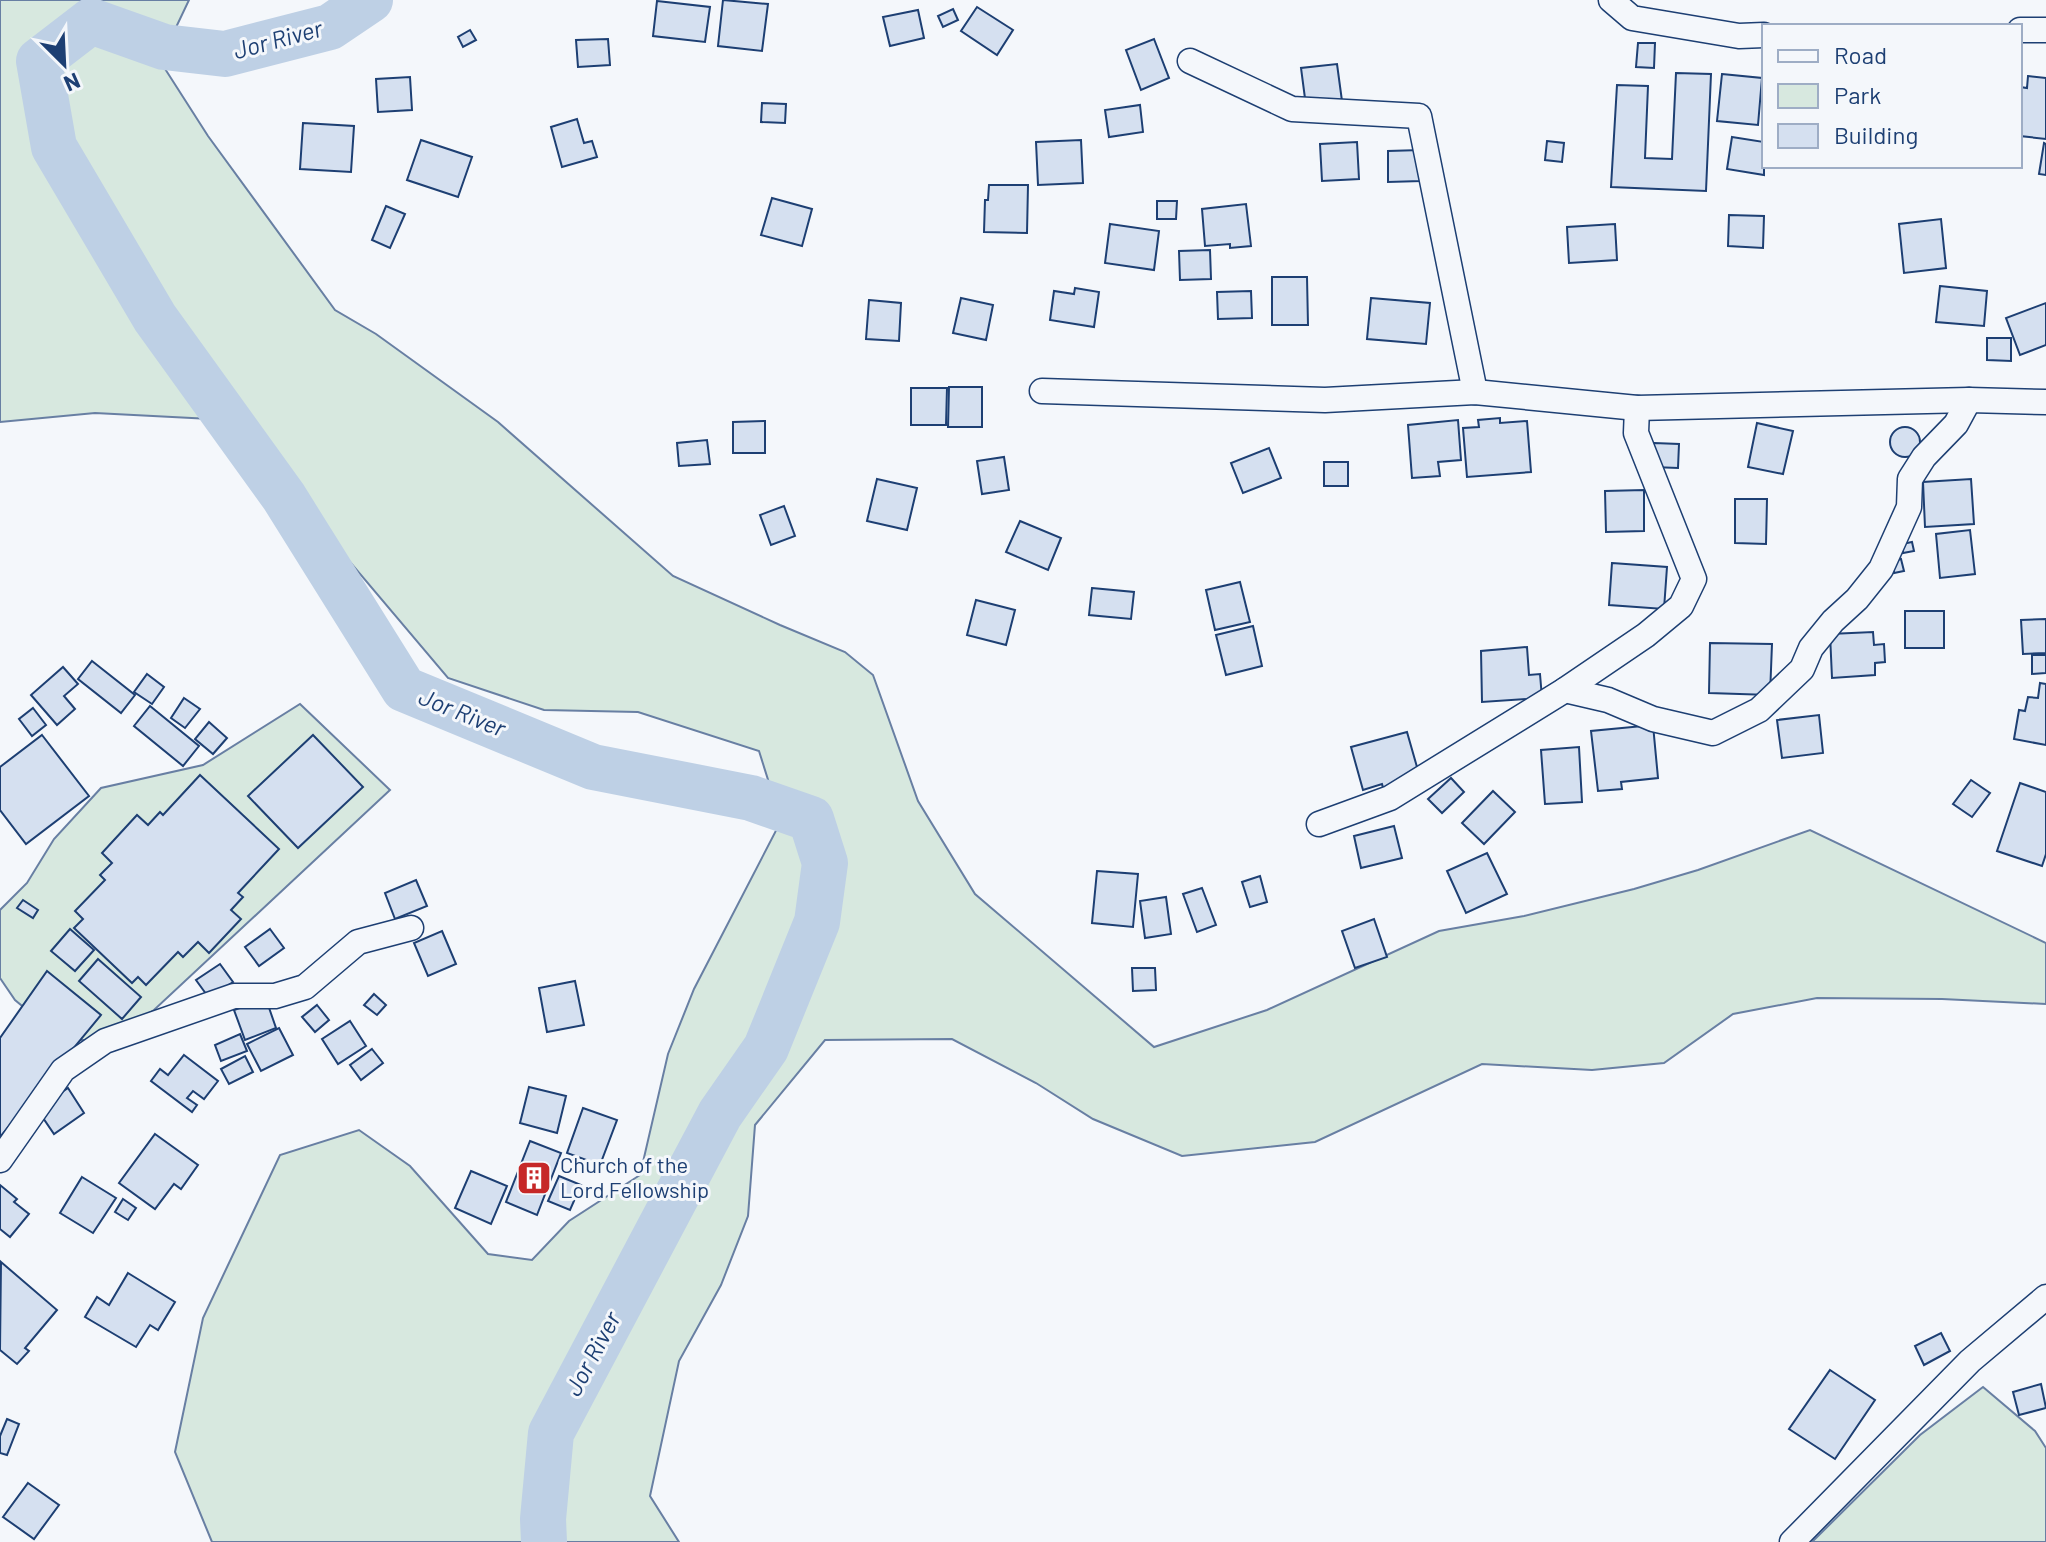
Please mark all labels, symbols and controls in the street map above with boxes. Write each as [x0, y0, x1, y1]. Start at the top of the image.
water label: Jor River [230, 12, 327, 64]
north arrow [24, 24, 104, 104]
legend [1762, 24, 2022, 168]
text: Road [1834, 40, 1887, 69]
text: N [61, 68, 85, 98]
text: Park [1834, 80, 1881, 109]
text: Building [1834, 120, 1918, 149]
water label: Jor River [415, 681, 512, 743]
place label: Church of the Lord Fellowship [560, 1151, 709, 1202]
building icon: Church of the Lord Fellowship [515, 1159, 553, 1197]
water label: Jor River [558, 1305, 627, 1400]

